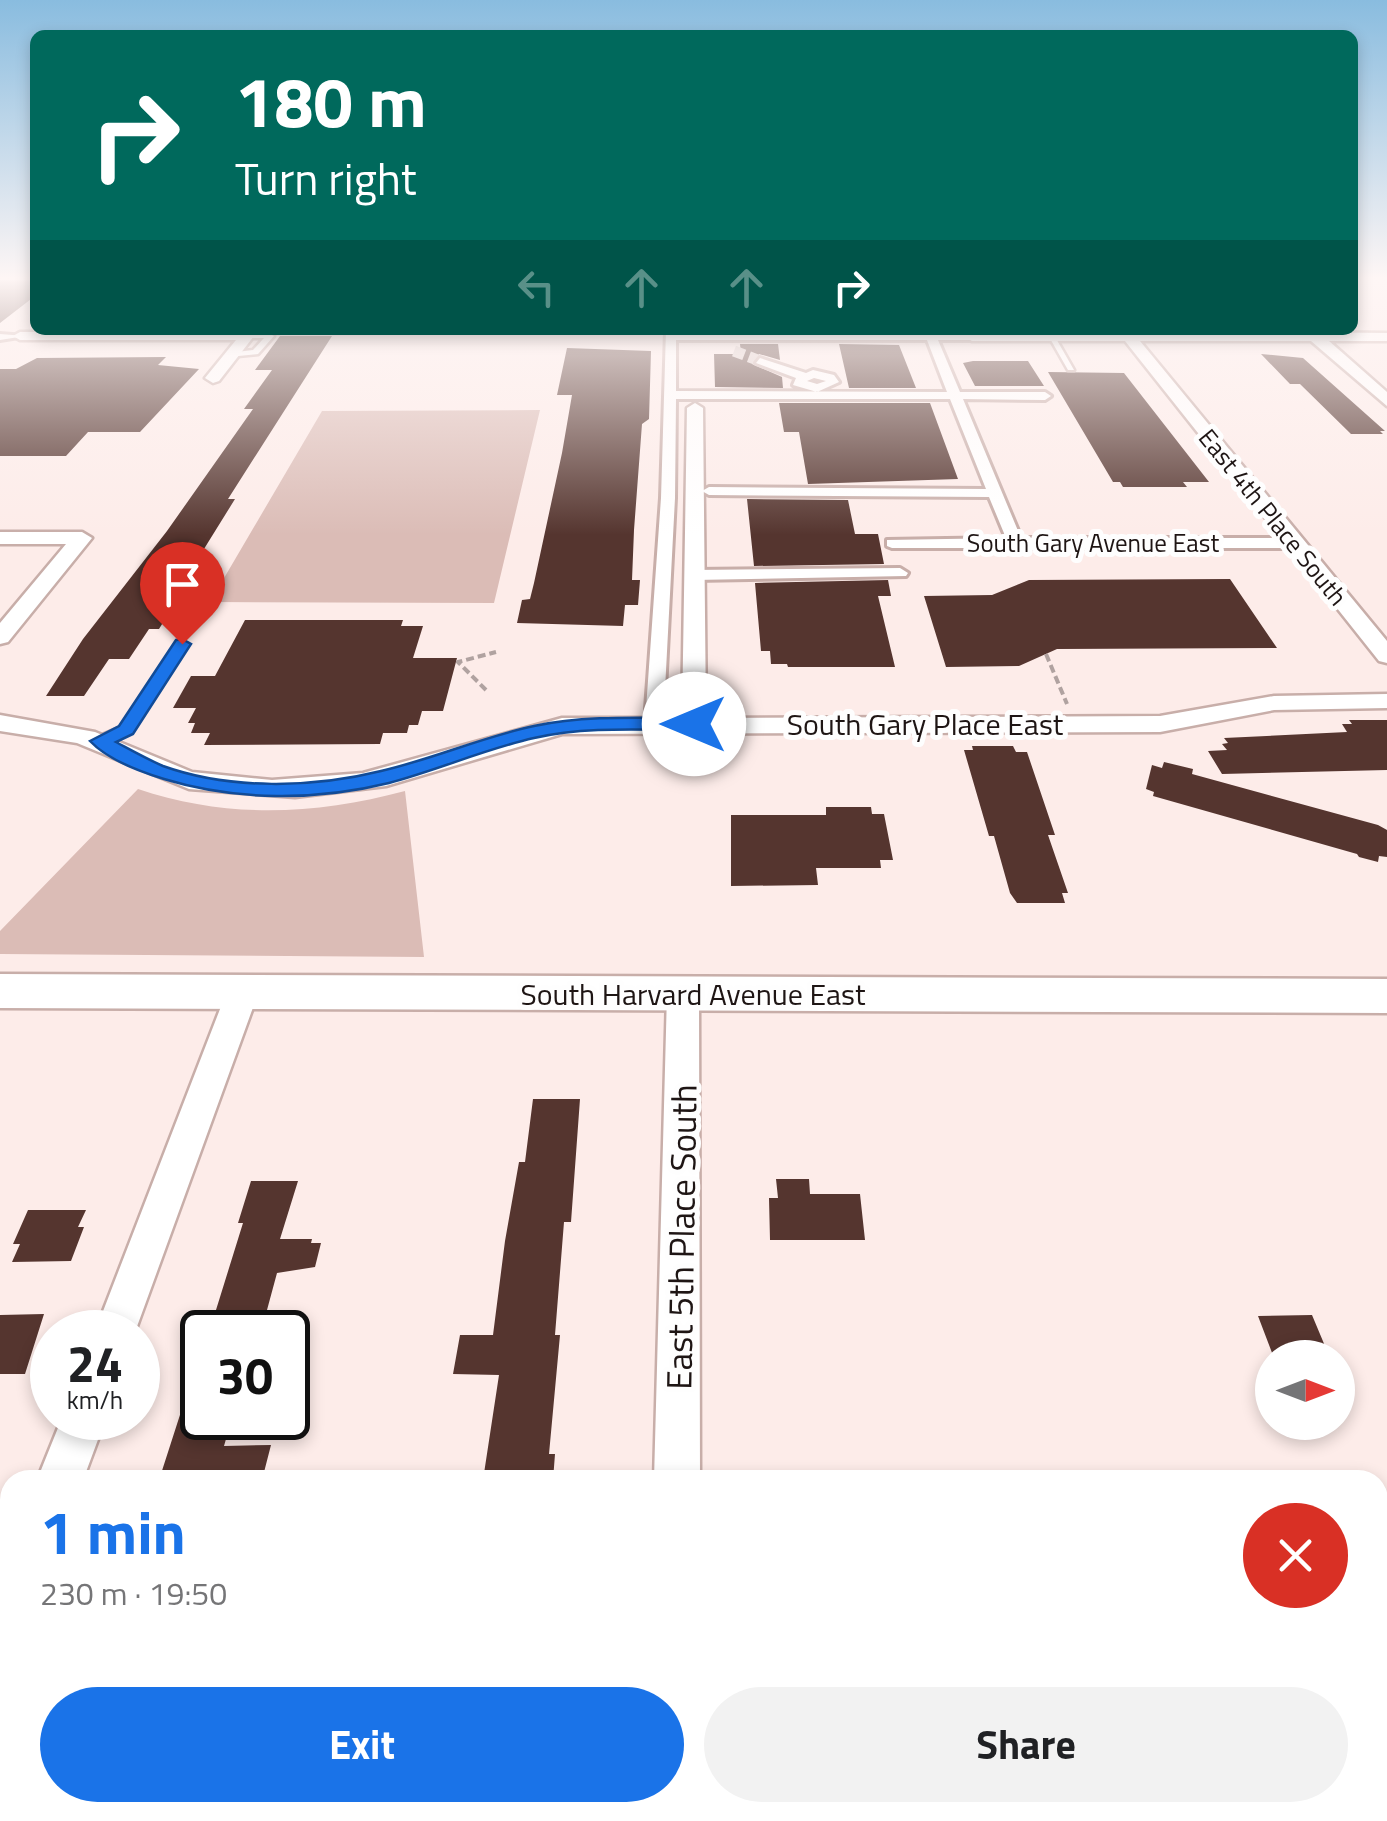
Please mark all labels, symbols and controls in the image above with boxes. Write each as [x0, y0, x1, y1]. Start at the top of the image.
text: 180 m [235, 48, 427, 154]
icon: right [70, 70, 200, 200]
text: Turn right [235, 144, 417, 212]
icon: left [509, 260, 564, 315]
icon: ahead [614, 260, 669, 315]
icon: ahead [719, 260, 774, 315]
icon: right [824, 260, 879, 315]
street label: East 4th Place South [1190, 420, 1356, 614]
street label: South Gary Avenue East [967, 524, 1219, 562]
pin [140, 542, 225, 645]
icon: arrive [155, 557, 210, 612]
position arrow [642, 672, 746, 776]
street label: South Gary Place East [787, 701, 1064, 747]
street label: South Harvard Avenue East [520, 971, 866, 1017]
street label: East 5th Place South [651, 1084, 711, 1390]
speed limit sign: 30 [180, 1310, 310, 1440]
text: 24 [67, 1325, 123, 1401]
north arrow [1255, 1340, 1355, 1440]
map controls [1255, 1340, 1355, 1440]
text: km/h [67, 1381, 123, 1419]
text: 1 min [40, 1486, 186, 1577]
button: close [1243, 1503, 1348, 1608]
text: 230 m · 19:50 [40, 1569, 227, 1617]
button: Exit [40, 1687, 684, 1802]
button: Share [704, 1687, 1348, 1802]

